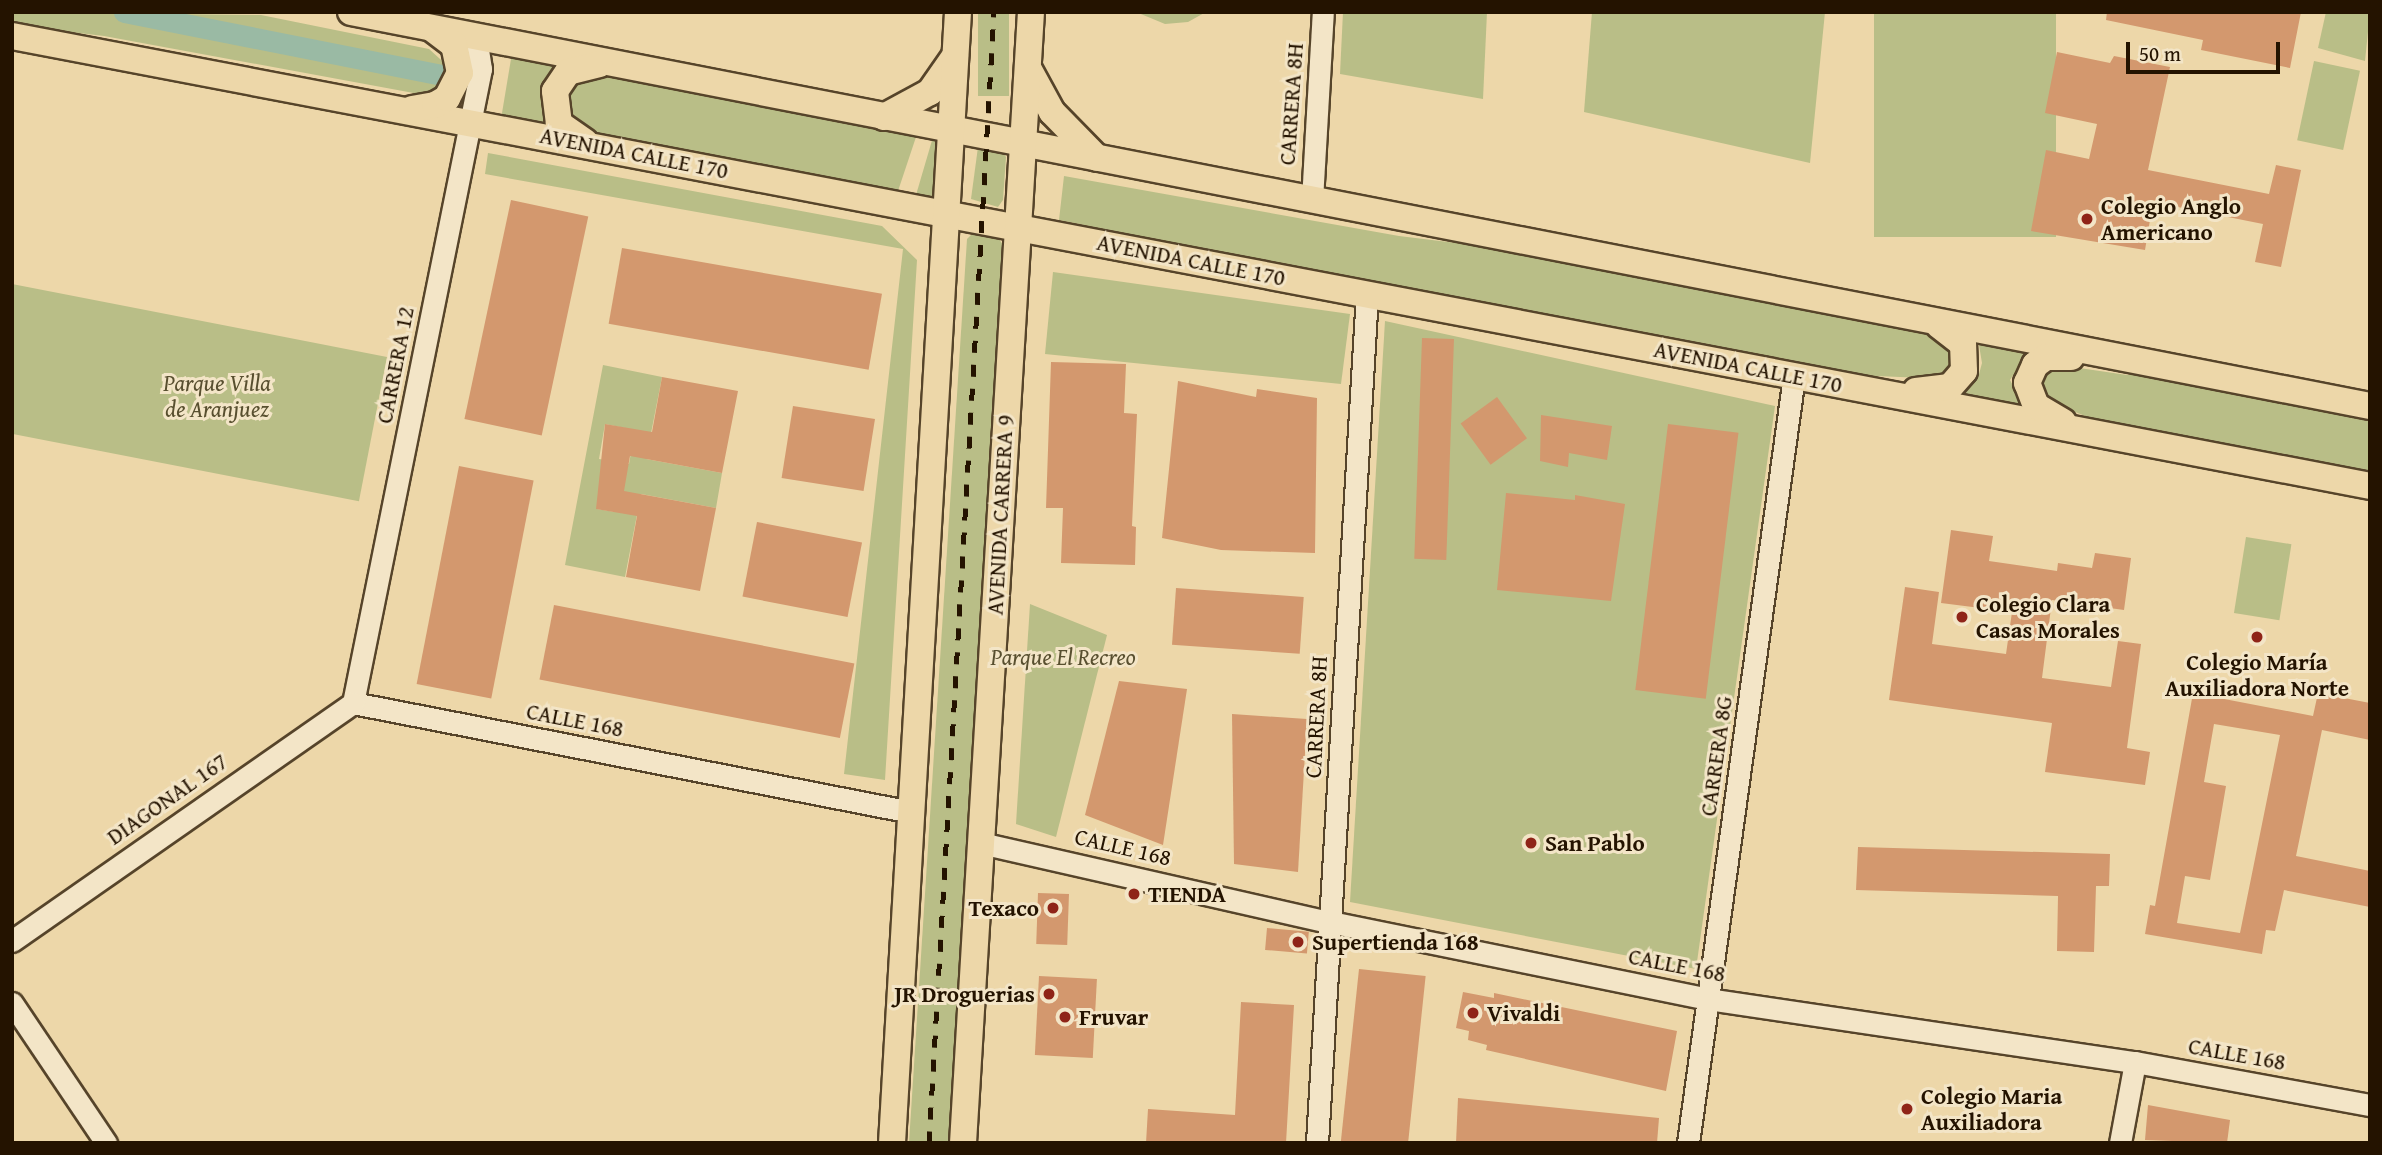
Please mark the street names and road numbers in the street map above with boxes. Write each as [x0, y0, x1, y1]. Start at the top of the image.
street label: CARRERA 8H [1273, 42, 1309, 166]
street label: AVENIDA CALLE 170 [537, 121, 731, 185]
street label: AVENIDA CALLE 170 [1094, 228, 1288, 292]
street label: CARRERA 12 [370, 304, 420, 426]
street label: AVENIDA CALLE 170 [1651, 335, 1845, 399]
street label: AVENIDA CARRERA 9 [981, 414, 1019, 616]
street label: CARRERA 8H [1299, 655, 1333, 779]
street label: CARRERA 8G [1694, 694, 1738, 818]
street label: CALLE 168 [524, 697, 626, 743]
street label: DIAGONAL 167 [101, 747, 233, 851]
street label: CALLE 168 [1072, 823, 1174, 871]
street label: CALLE 168 [1626, 942, 1728, 988]
street label: CALLE 168 [2186, 1032, 2288, 1076]

